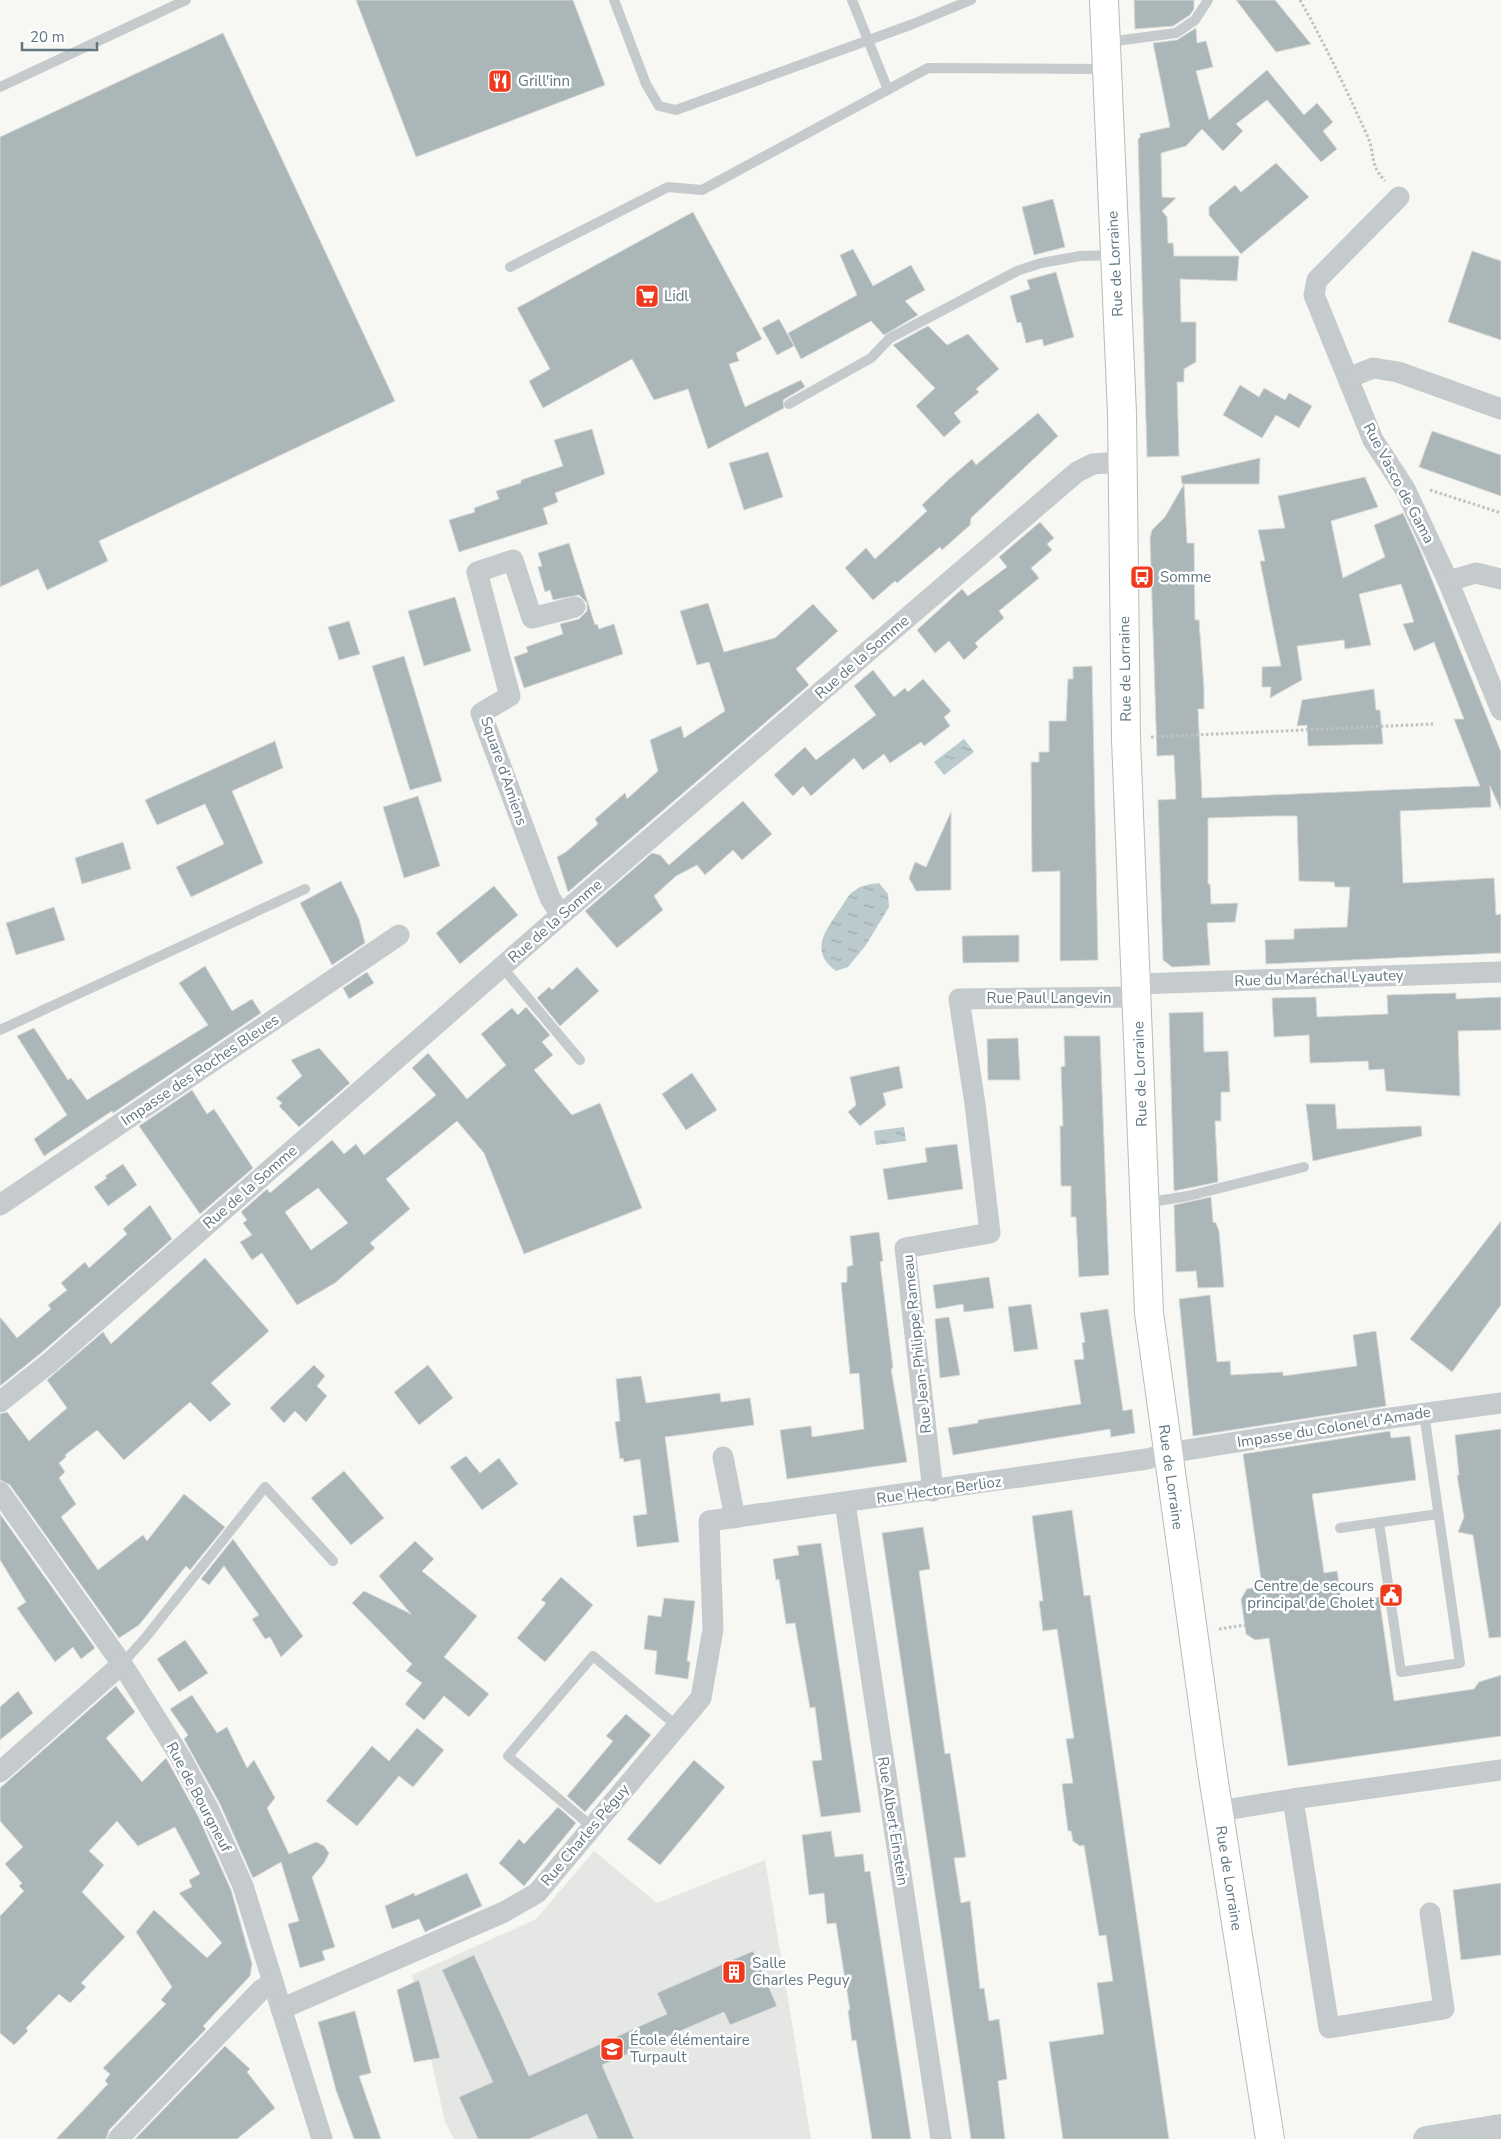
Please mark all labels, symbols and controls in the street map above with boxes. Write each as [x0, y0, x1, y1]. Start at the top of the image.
scale bar [22, 20, 98, 52]
text: 20 m [30, 27, 65, 47]
restaurant icon: Grill'inn [487, 68, 513, 94]
place label: Grill'inn [518, 71, 570, 91]
street label: Rue de Lorraine [1102, 211, 1128, 317]
supermarket icon: Lidl [634, 283, 660, 309]
place label: Lidl [664, 286, 689, 306]
street label: Rue Vasco de Gama [1359, 419, 1439, 547]
bus stop icon: Somme [1129, 564, 1155, 590]
place label: Somme [1160, 567, 1211, 587]
street label: Rue de la Somme [811, 611, 913, 703]
street label: Rue de Lorraine [1114, 616, 1136, 722]
street label: Square d’Amiens [476, 714, 532, 828]
street label: Rue de la Somme [504, 875, 606, 967]
street label: Rue du Maréchal Lyautey [1234, 965, 1404, 991]
street label: Rue Paul Langevin [986, 988, 1112, 1008]
street label: Impasse des Roches Bleues [117, 1010, 283, 1130]
street label: Rue de Lorraine [1128, 1021, 1152, 1127]
street label: Rue de la Somme [199, 1141, 301, 1233]
street label: Rue Jean-Philippe Rameau [898, 1254, 936, 1434]
street label: Impasse du Colonel d’Amade [1236, 1402, 1432, 1452]
street label: Rue de Lorraine [1154, 1423, 1188, 1531]
street label: Rue Hector Berlioz [875, 1471, 1003, 1509]
place label: Centre de secours principal de Cholet [1247, 1576, 1375, 1613]
public building icon: Centre de secours principal de Cholet [1378, 1582, 1404, 1608]
street label: Rue de Bourgneuf [162, 1739, 237, 1856]
street label: Rue Albert Einstein [873, 1755, 913, 1887]
street label: Rue Charles Péguy [536, 1779, 634, 1890]
street label: Rue de Lorraine [1211, 1824, 1247, 1932]
place label: Salle Charles Peguy [752, 1953, 850, 1990]
building icon: Salle Charles Peguy [721, 1959, 747, 1985]
place label: École élémentaire Turpault [630, 2030, 750, 2067]
school or university icon: École élémentaire Turpault [599, 2036, 625, 2062]

